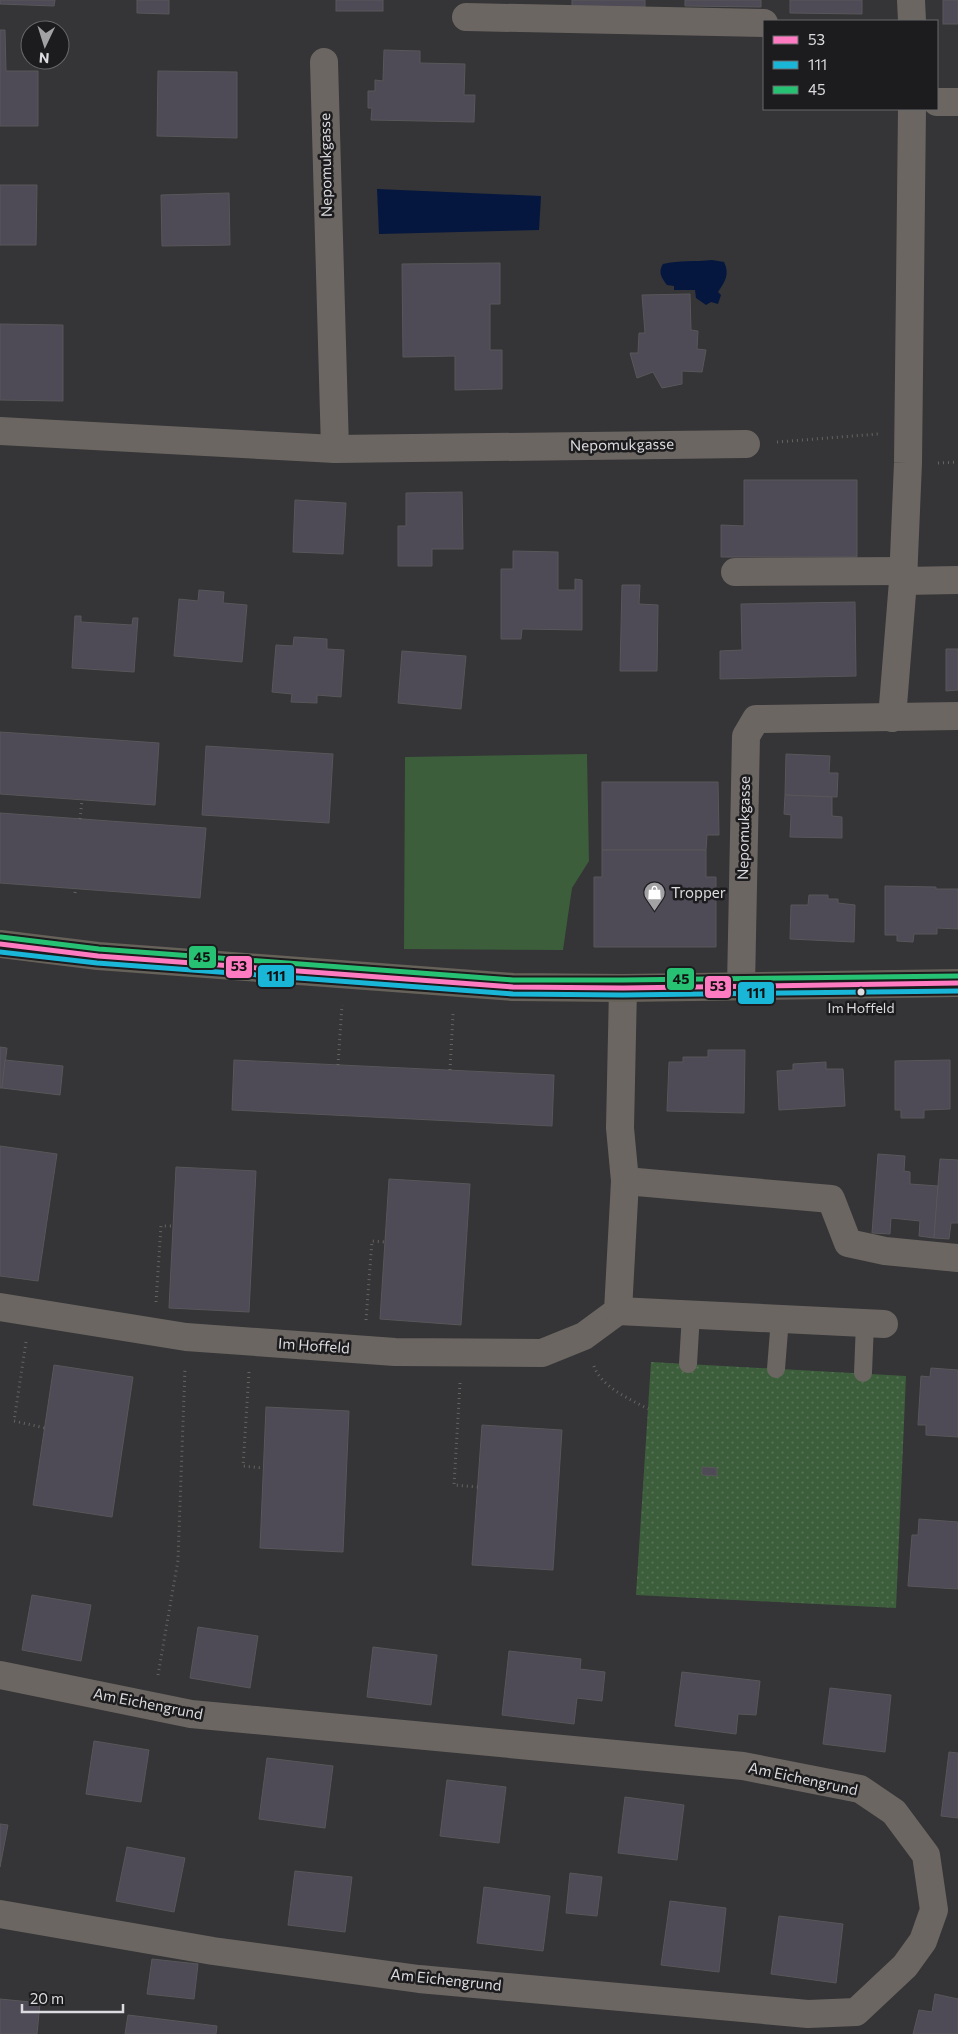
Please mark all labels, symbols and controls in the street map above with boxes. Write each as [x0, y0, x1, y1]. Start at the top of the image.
north arrow [20, 20, 70, 70]
legend [763, 20, 938, 110]
text: 53 [808, 30, 825, 48]
text: N [38, 50, 50, 67]
text: 111 [808, 55, 827, 73]
text: 45 [808, 80, 826, 98]
street label: Nepomukgasse [315, 113, 335, 217]
street label: Nepomukgasse [570, 434, 674, 454]
street label: Nepomukgasse [733, 776, 753, 880]
shop icon: Tropper [643, 881, 667, 912]
place label: Tropper [671, 883, 726, 901]
line badge: 45 [188, 945, 217, 969]
text: 45 [194, 948, 210, 965]
line badge: 53 [225, 955, 253, 979]
text: 53 [231, 957, 247, 974]
line badge: 111 [257, 964, 295, 988]
text: 111 [266, 967, 286, 984]
line badge: 45 [666, 967, 695, 991]
text: 45 [673, 970, 689, 987]
line badge: 53 [704, 975, 732, 999]
text: 53 [710, 977, 726, 994]
line badge: 111 [737, 981, 775, 1005]
text: 111 [746, 984, 766, 1001]
marker: Im Hoffeld [856, 987, 866, 997]
place label: Im Hoffeld [828, 999, 895, 1016]
street label: Im Hoffeld [278, 1334, 351, 1356]
street label: Am Eichengrund [92, 1684, 205, 1722]
street label: Am Eichengrund [747, 1758, 860, 1798]
street label: Am Eichengrund [390, 1964, 502, 1994]
scale bar [22, 1982, 124, 2014]
text: 20 m [30, 1989, 64, 2007]

